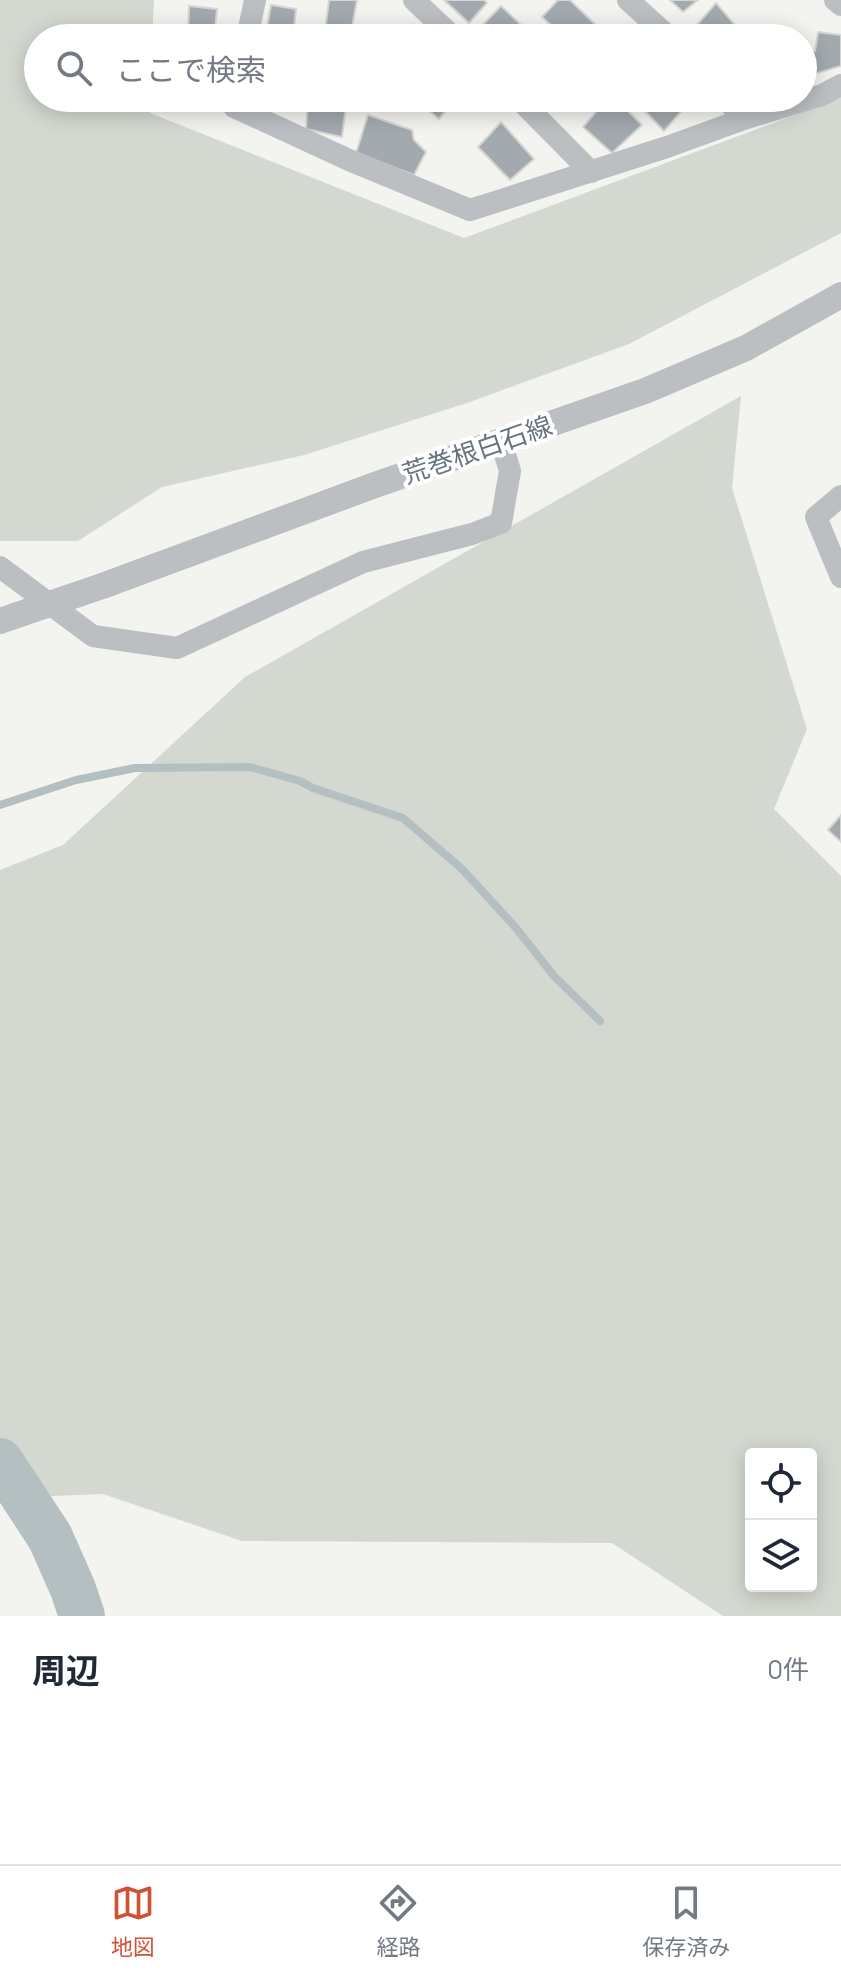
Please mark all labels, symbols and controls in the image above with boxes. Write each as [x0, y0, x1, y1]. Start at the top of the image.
search box [24, 24, 817, 112]
icon: search [52, 46, 96, 90]
text: ここで検索 [116, 49, 266, 90]
street label: 荒巻根白石線 [397, 407, 557, 491]
map controls [745, 1448, 817, 1592]
button: locate [745, 1448, 817, 1520]
button: layers [745, 1520, 817, 1592]
text: 周辺 [32, 1647, 100, 1693]
text: 0件 [767, 1651, 809, 1687]
tab: 地図 [111, 1881, 155, 1962]
tab: 経路 [376, 1881, 420, 1962]
tab: 保存済み [642, 1881, 730, 1962]

